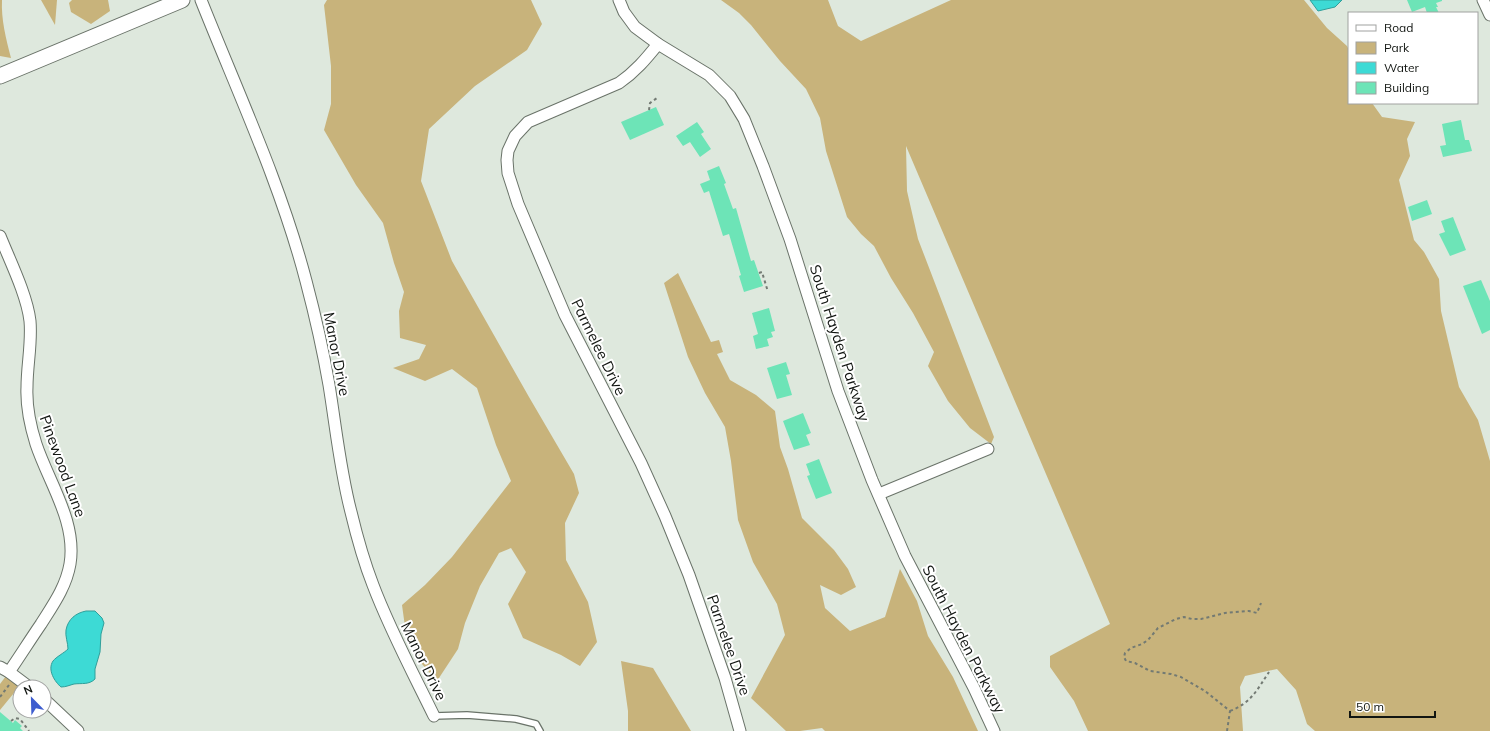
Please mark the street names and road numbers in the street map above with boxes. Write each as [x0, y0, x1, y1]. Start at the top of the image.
street label: South Hayden Parkway [806, 262, 874, 424]
street label: Parmelee Drive [567, 296, 631, 398]
street label: Manor Drive [320, 311, 354, 397]
street label: Pinewood Lane [36, 412, 90, 520]
street label: South Hayden Parkway [918, 562, 1010, 716]
street label: Parmelee Drive [703, 592, 755, 698]
street label: Manor Drive [397, 619, 451, 703]

